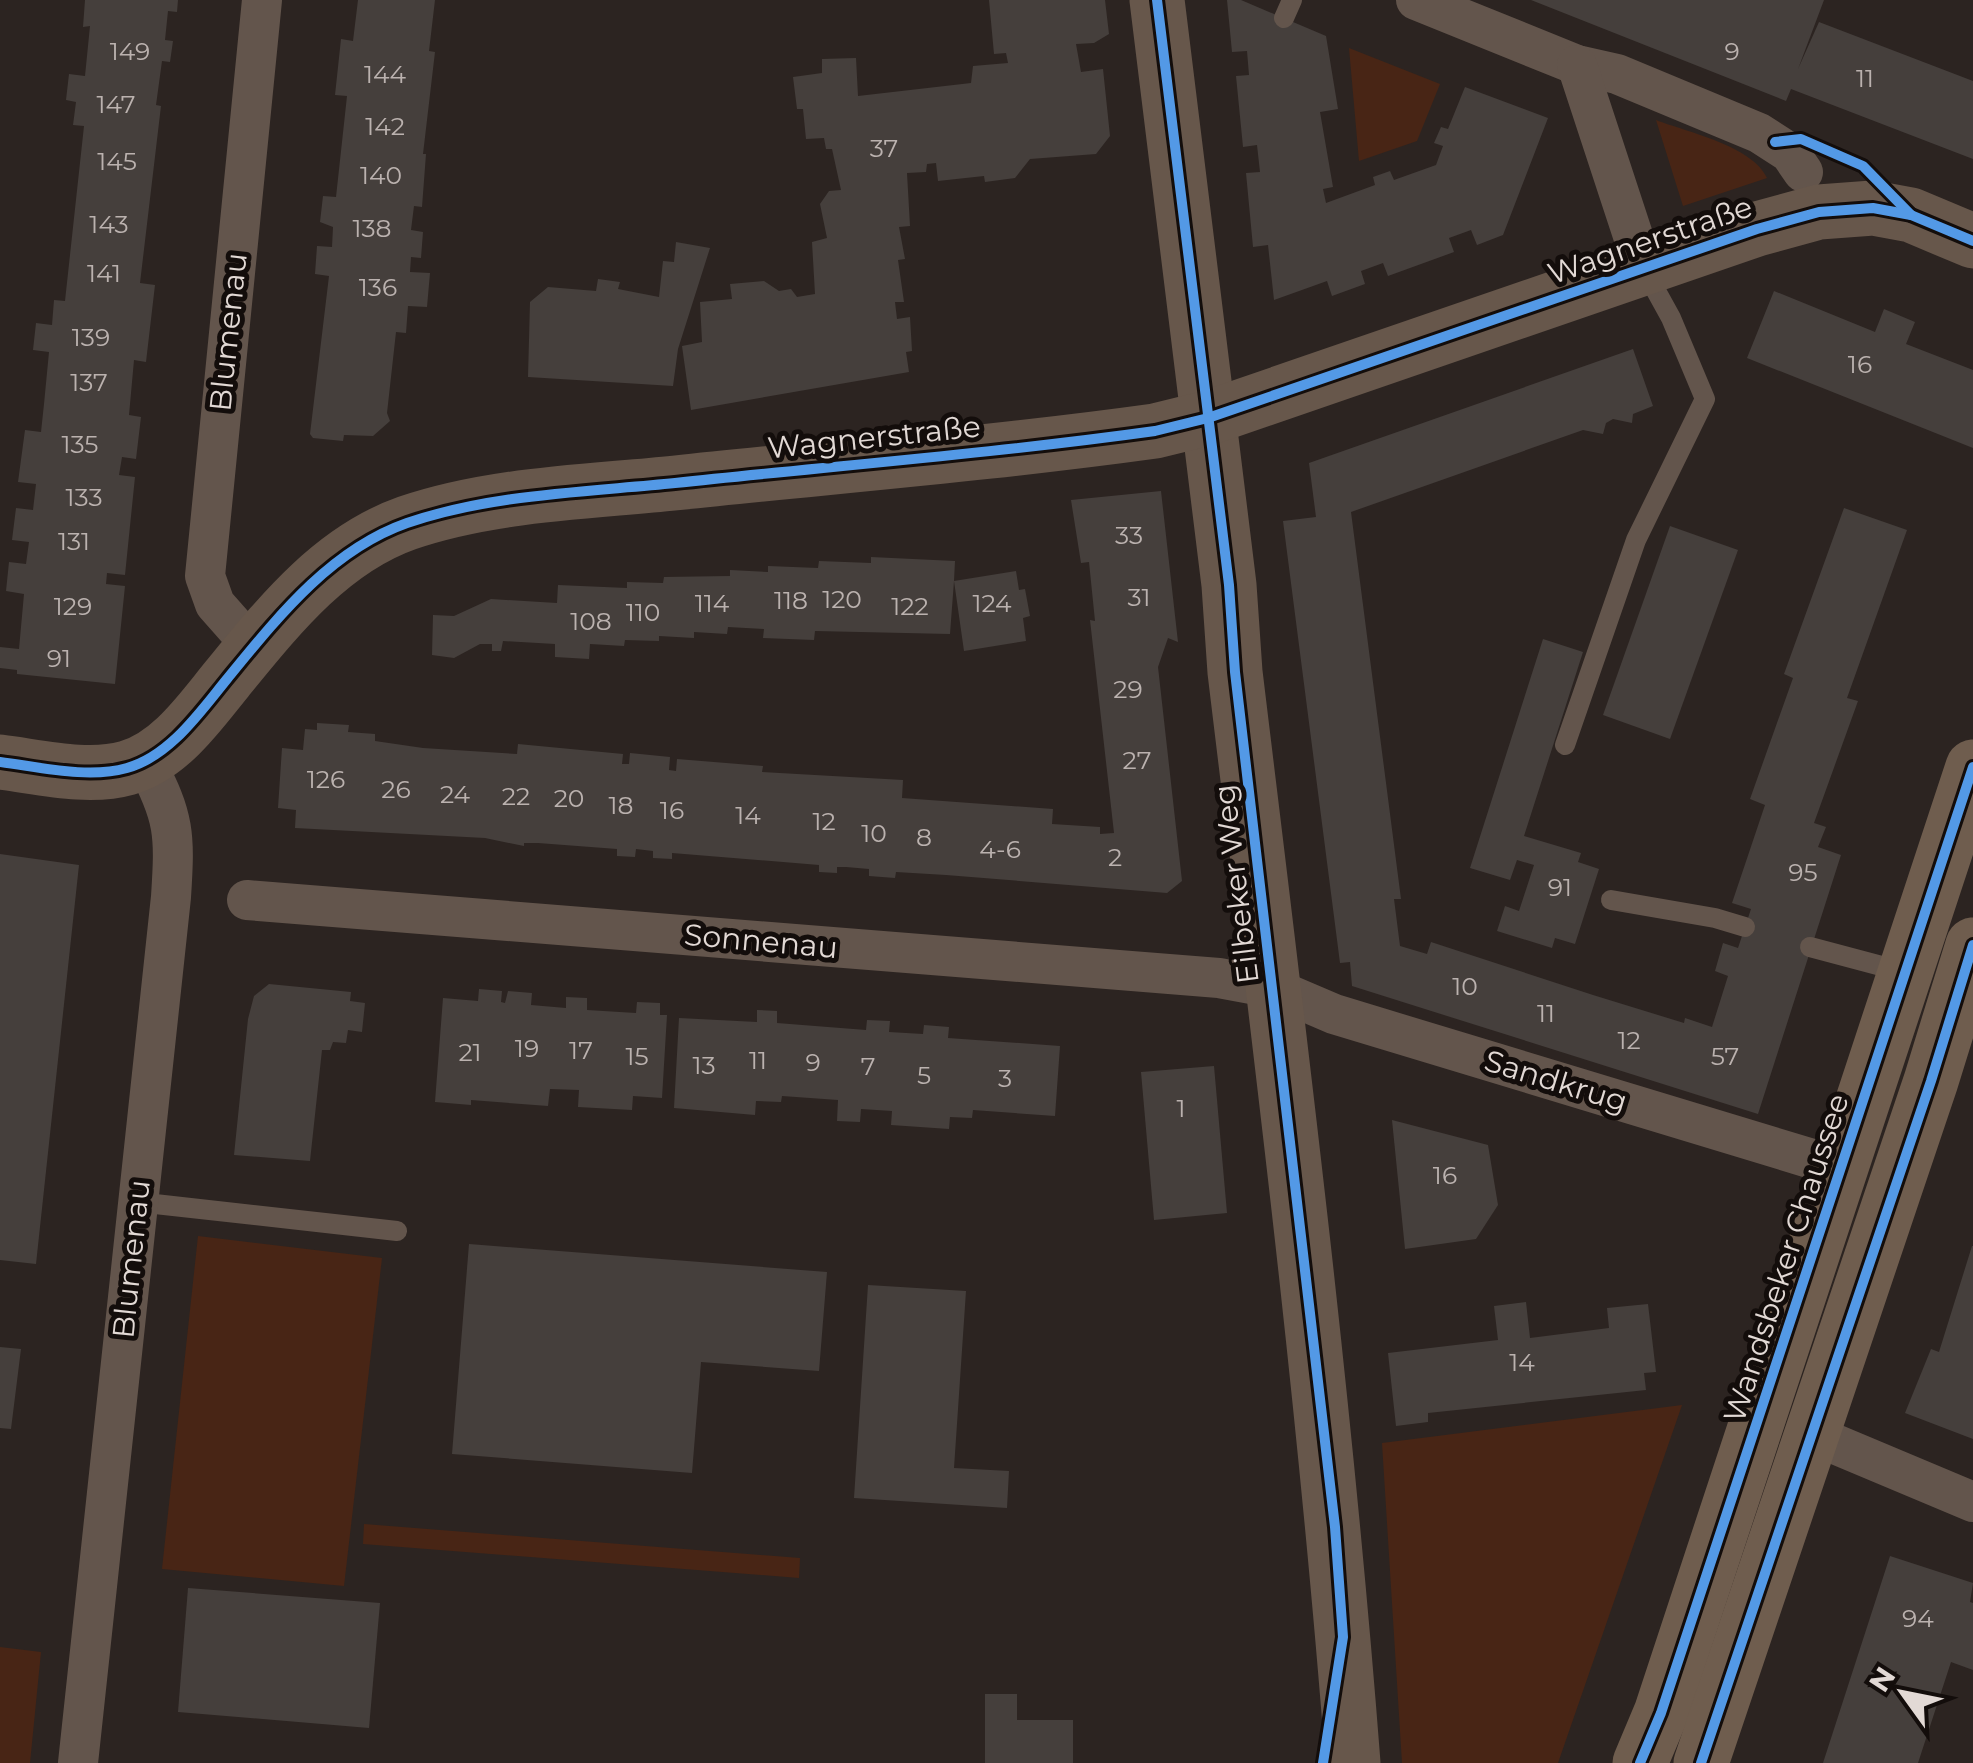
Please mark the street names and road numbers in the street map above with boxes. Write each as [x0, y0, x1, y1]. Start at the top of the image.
street label: Wagnerstraße [1543, 188, 1757, 292]
street label: Blumenau [201, 251, 255, 413]
street label: Wagnerstraße [766, 407, 982, 467]
street label: Eilbeker Weg [1205, 782, 1267, 986]
street label: Sonnenau [683, 916, 839, 966]
street label: Sandkrug [1480, 1042, 1632, 1120]
street label: Wandsbeker Chaussee [1715, 1089, 1857, 1427]
street label: Blumenau [104, 1178, 158, 1340]

